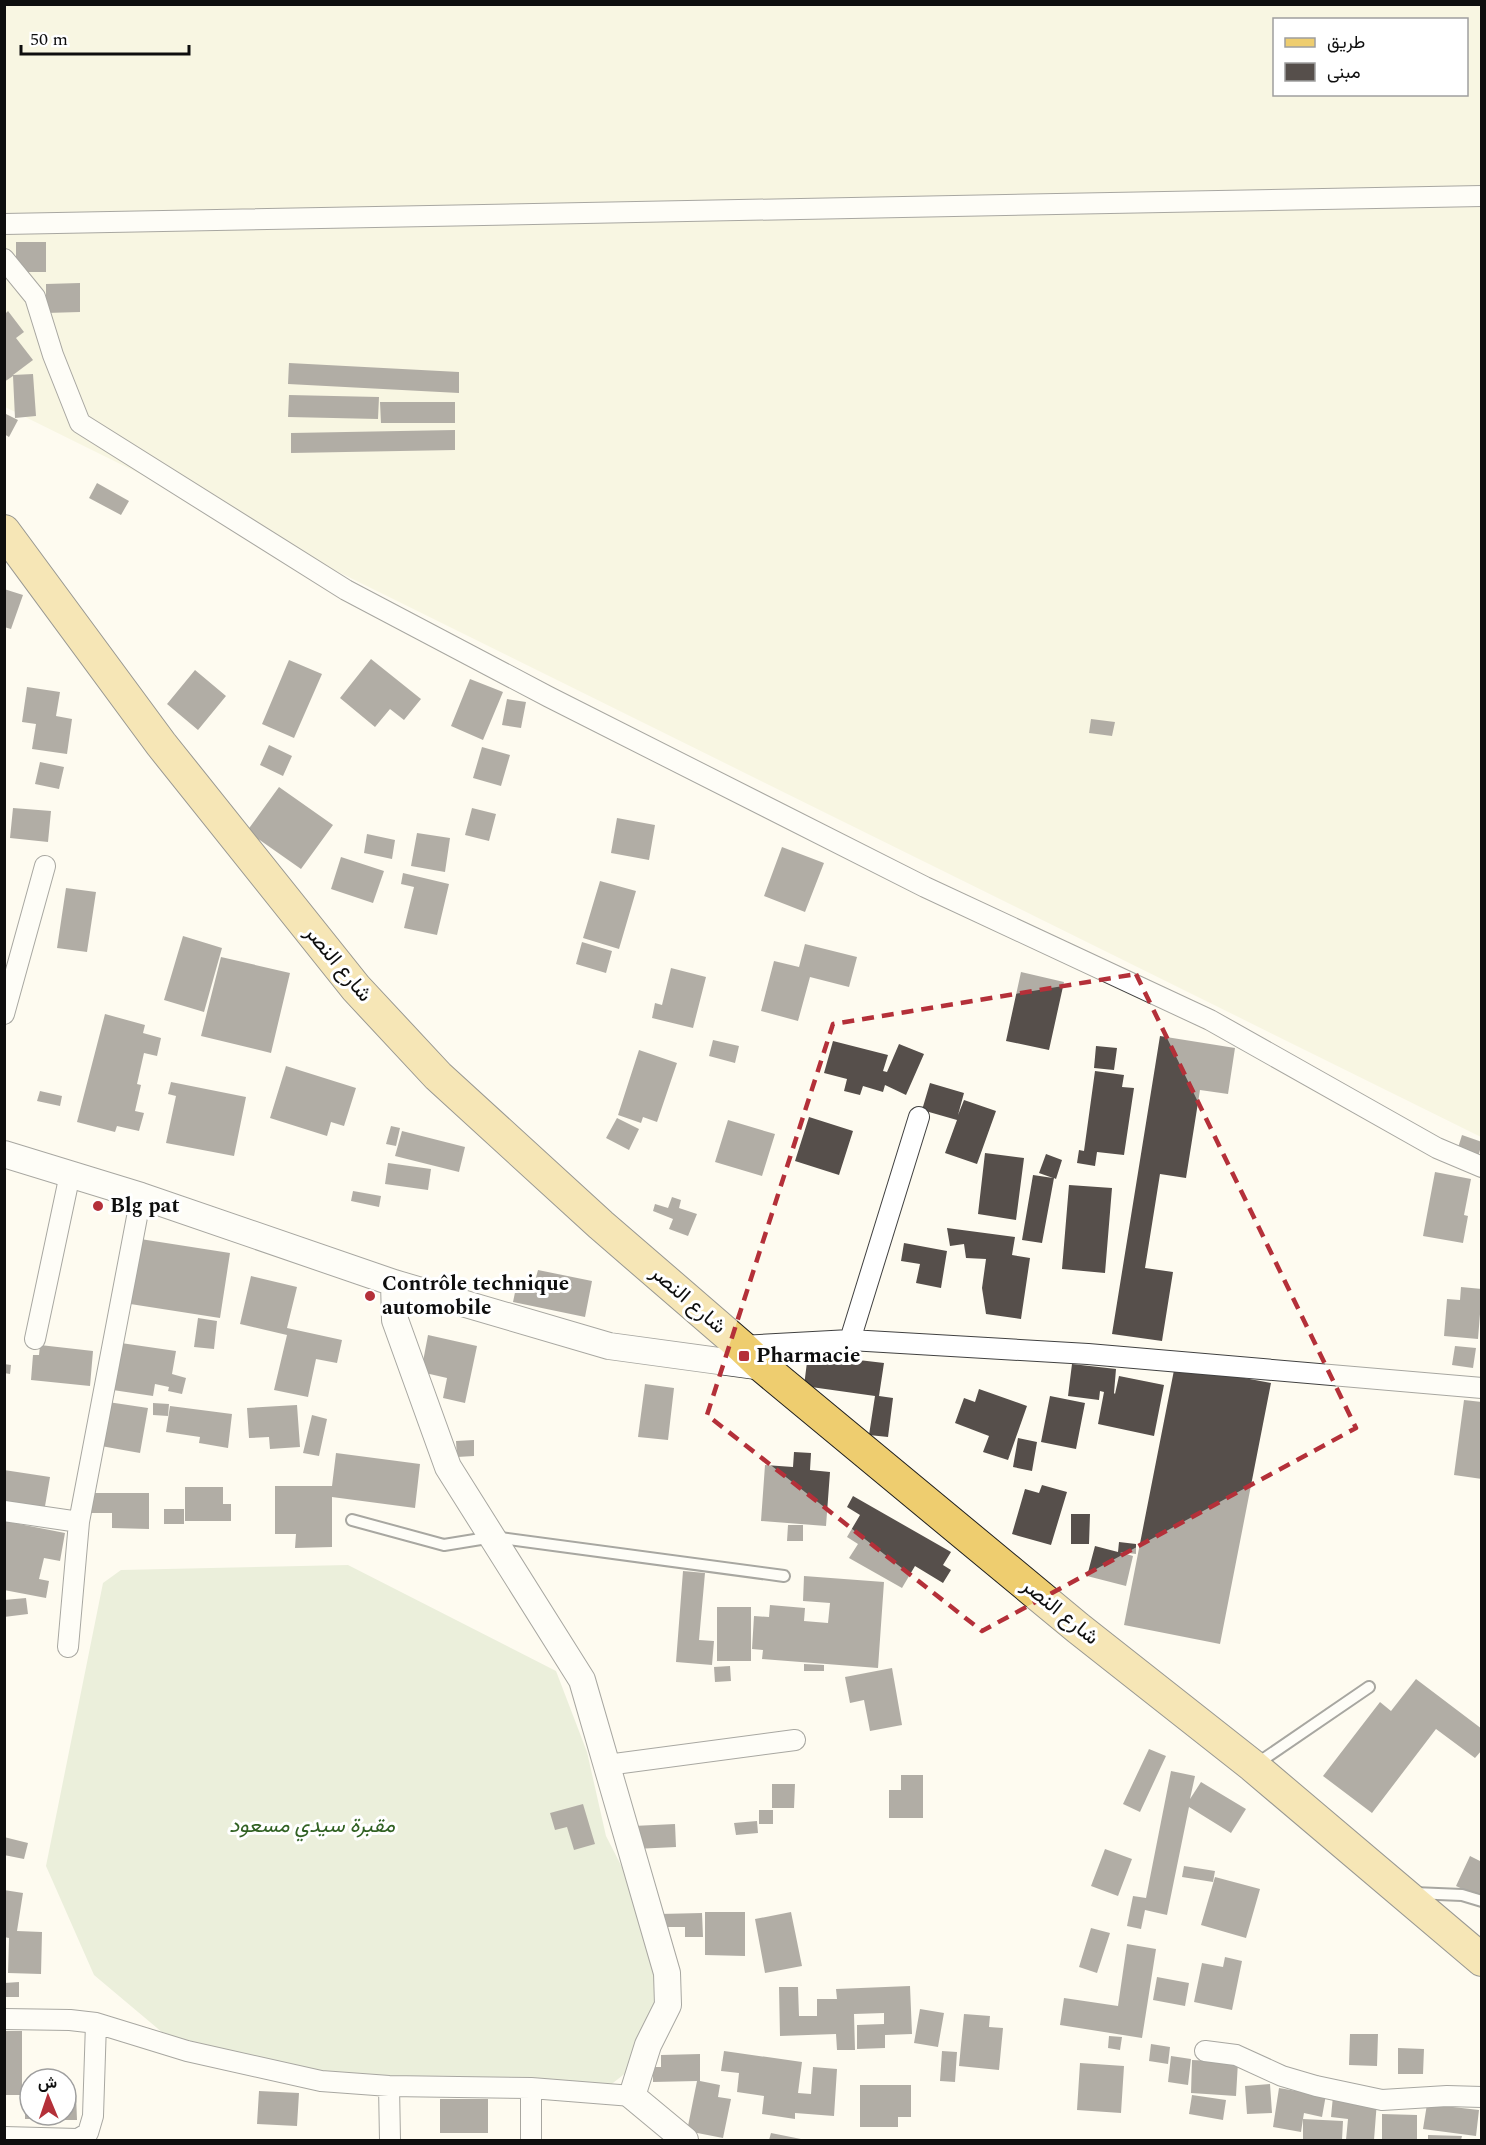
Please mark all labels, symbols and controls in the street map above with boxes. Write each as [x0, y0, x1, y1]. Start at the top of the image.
scale bar [21, 18, 189, 56]
legend [1273, 18, 1468, 96]
text: 50 m [30, 26, 68, 53]
text: طريق [1327, 29, 1365, 56]
text: مبنى [1327, 59, 1361, 86]
street label: شارع النصر [296, 918, 380, 1009]
place label: Blg pat [110, 1190, 180, 1222]
marker: Blg pat [91, 1199, 105, 1213]
street label: شارع النصر [642, 1257, 733, 1342]
place label: Contrôle technique automobile [382, 1268, 569, 1324]
marker: Contrôle technique automobile [363, 1289, 377, 1303]
place label: Pharmacie [756, 1340, 860, 1372]
marker: Pharmacie [737, 1349, 751, 1363]
street label: شارع النصر [1014, 1570, 1106, 1653]
park label: مقبرة سيدي مسعود [229, 1810, 396, 1842]
north arrow [18, 2067, 78, 2127]
text: ش [37, 2071, 58, 2095]

